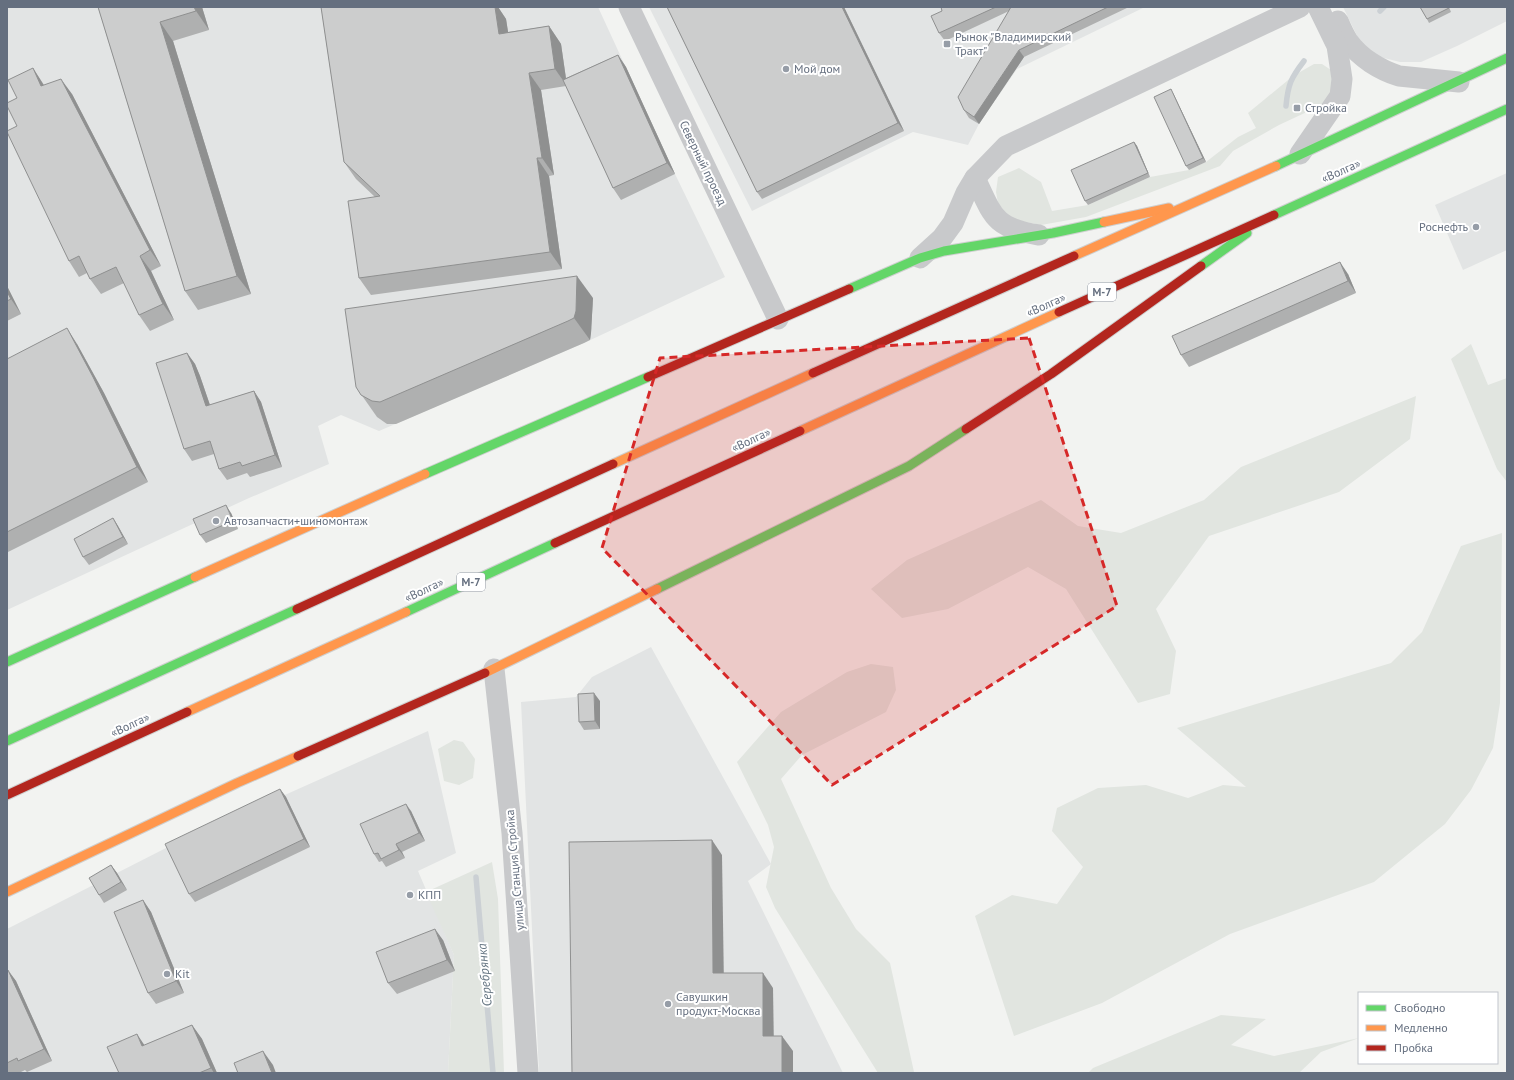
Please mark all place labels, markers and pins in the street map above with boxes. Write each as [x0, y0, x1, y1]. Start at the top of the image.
place label: Рынок "Владимирский Тракт" [955, 29, 1071, 58]
marker: Рынок "Владимирский Тракт" [942, 39, 952, 49]
place label: Мой дом [794, 61, 840, 76]
marker: Мой дом [781, 64, 791, 74]
place label: Стройка [1305, 100, 1347, 115]
marker: Стройка [1292, 103, 1302, 113]
place label: Роснефть [1419, 219, 1468, 234]
marker: Роснефть [1471, 222, 1481, 232]
place label: Автозапчасти+шиномонтаж [224, 513, 368, 528]
marker: Автозапчасти+шиномонтаж [211, 516, 221, 526]
place label: КПП [418, 887, 441, 902]
marker: КПП [405, 890, 415, 900]
place label: Kit [175, 966, 190, 981]
marker: Kit [162, 969, 172, 979]
place label: Савушкин продукт-Москва [676, 989, 761, 1018]
marker: Савушкин продукт-Москва [663, 999, 673, 1009]

